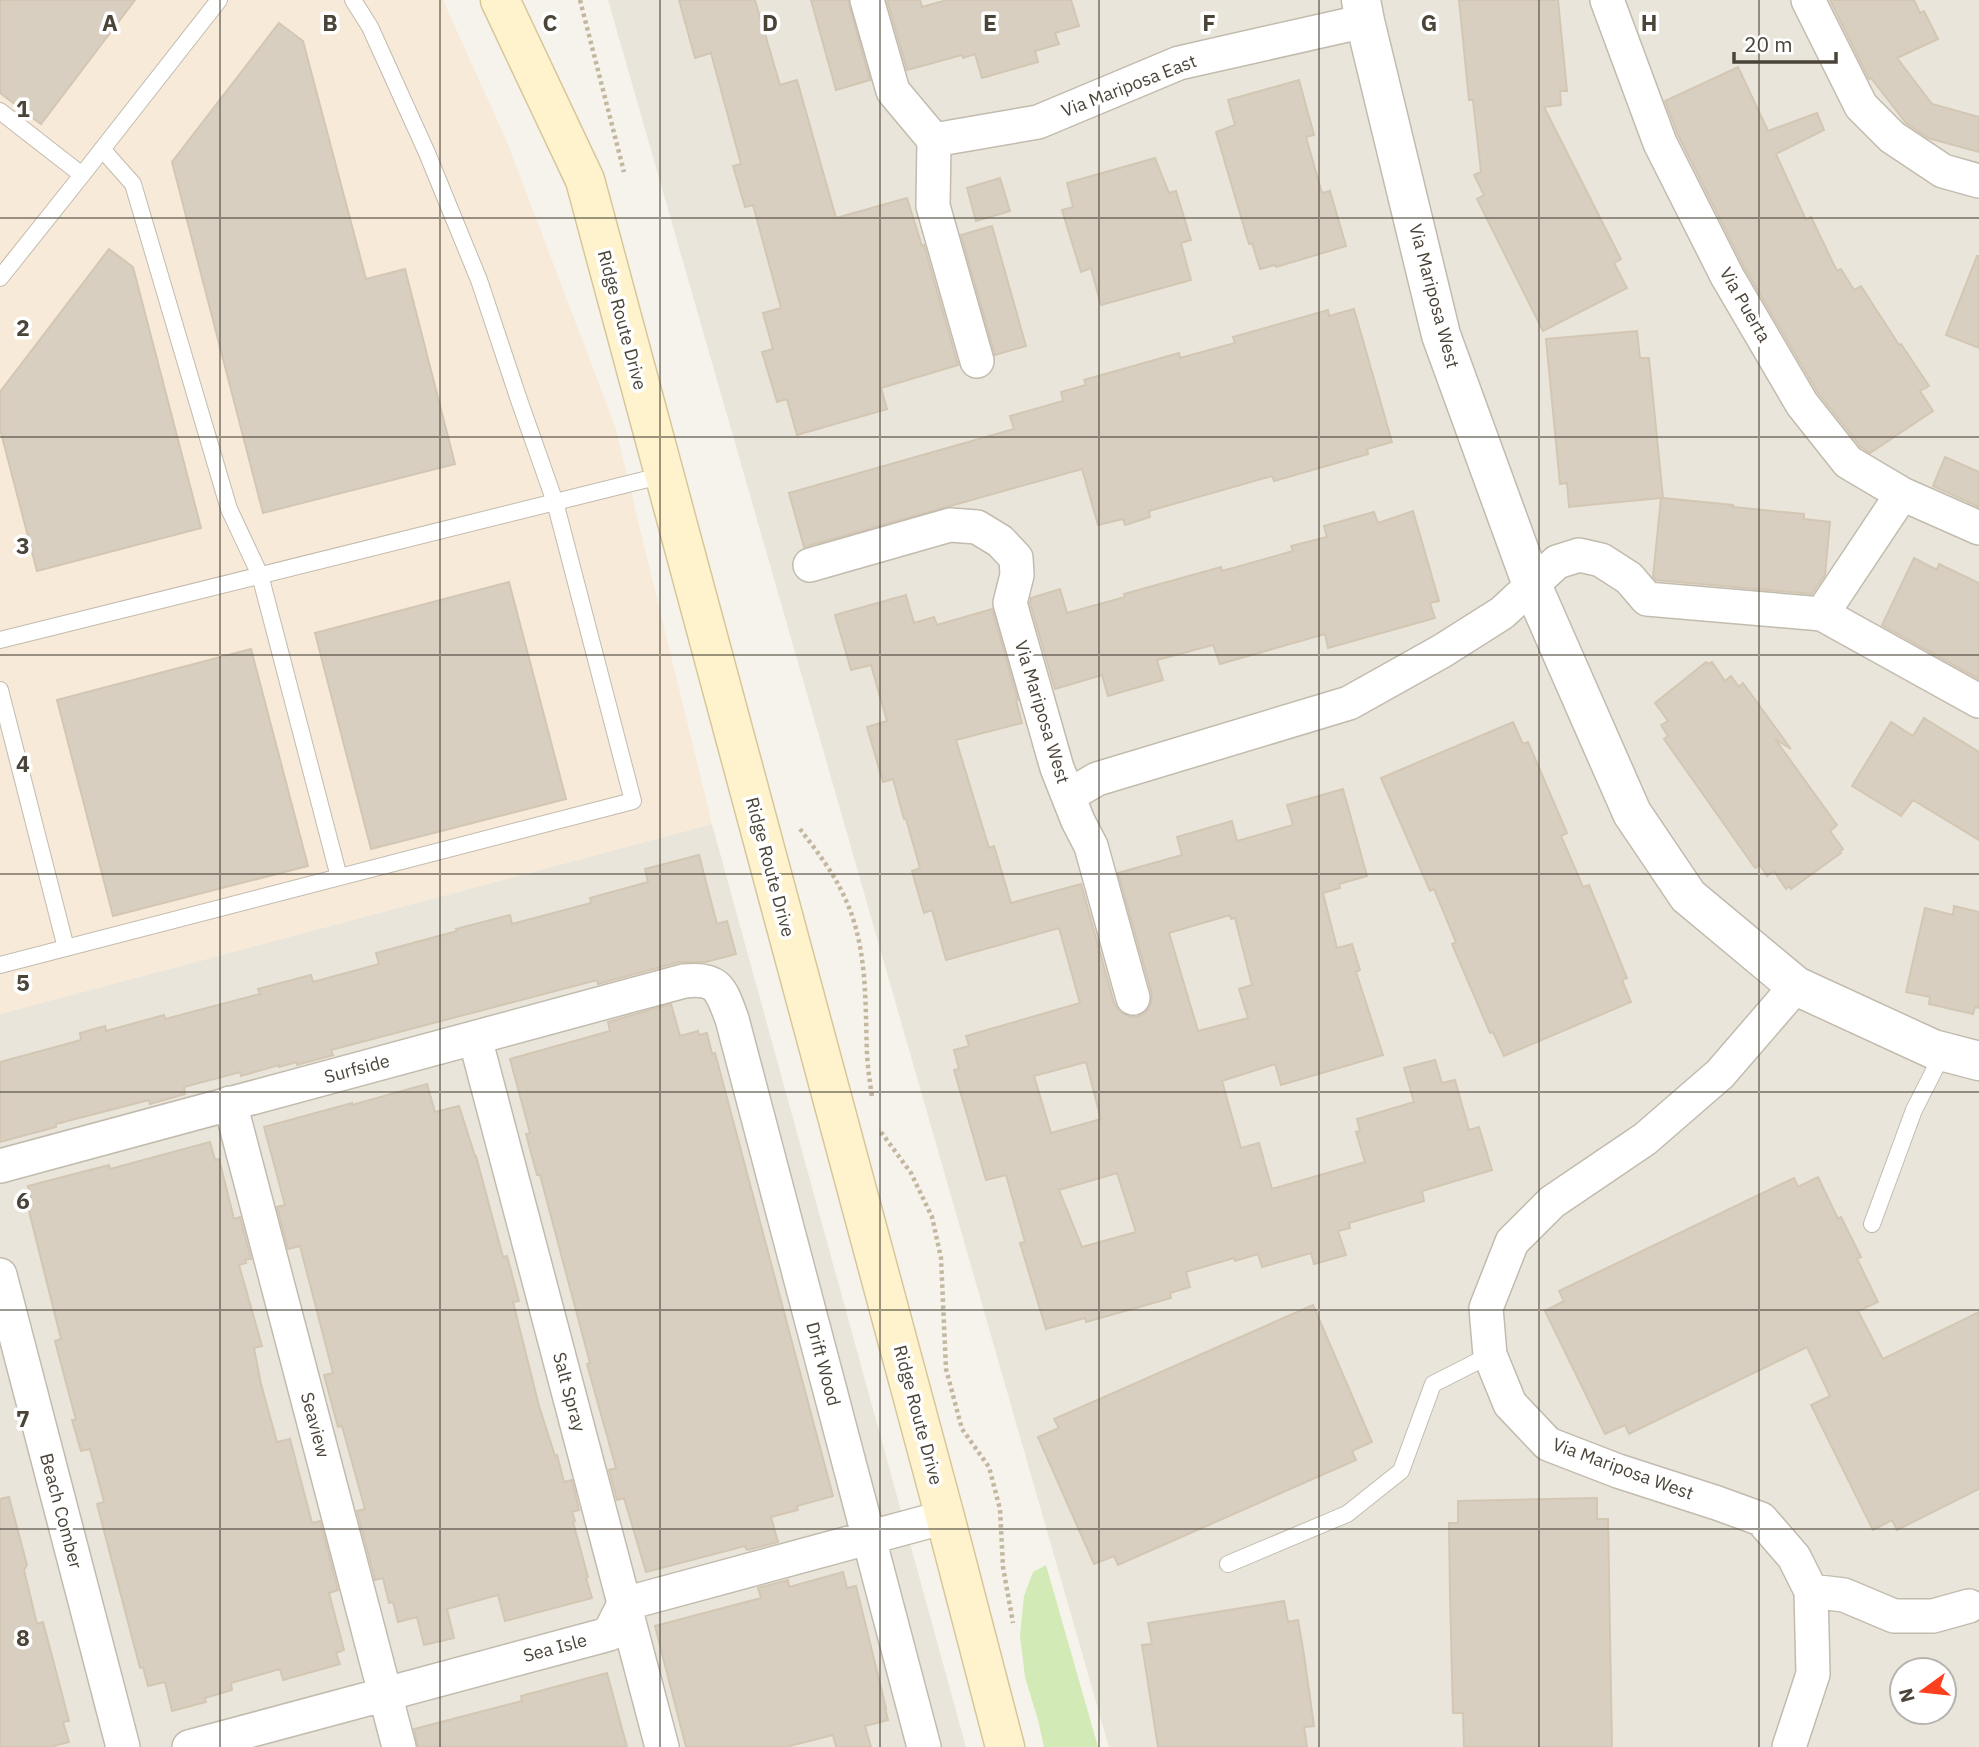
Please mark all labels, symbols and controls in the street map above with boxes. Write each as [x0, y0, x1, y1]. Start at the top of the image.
text: A [102, 7, 118, 37]
text: B [322, 7, 338, 37]
text: C [543, 7, 558, 37]
text: D [762, 7, 778, 37]
text: E [983, 7, 997, 37]
text: F [1202, 7, 1216, 37]
text: G [1421, 7, 1437, 37]
text: H [1641, 7, 1657, 37]
scale bar [1734, 21, 1836, 65]
text: 20 m [1744, 30, 1793, 58]
street label: Via Mariposa East [1058, 49, 1200, 122]
text: 1 [16, 93, 30, 123]
street label: Via Mariposa West [1404, 221, 1465, 371]
street label: Ridge Route Drive [593, 247, 652, 392]
street label: Via Puerta [1715, 263, 1776, 347]
text: 2 [16, 312, 30, 342]
text: 3 [16, 530, 30, 560]
street label: Via Mariposa West [1010, 638, 1075, 786]
text: 4 [16, 748, 30, 778]
street label: Ridge Route Drive [741, 794, 800, 939]
text: 5 [16, 967, 30, 997]
street label: Surfside [322, 1049, 392, 1088]
text: 6 [16, 1185, 30, 1215]
street label: Drift Wood [801, 1319, 846, 1408]
street label: Ridge Route Drive [889, 1342, 948, 1487]
street label: Salt Spray [548, 1350, 591, 1434]
street label: Seaview [296, 1390, 335, 1460]
text: 7 [16, 1403, 30, 1433]
street label: Via Mariposa West [1550, 1432, 1697, 1505]
street label: Beach Comber [35, 1451, 88, 1572]
text: 8 [16, 1622, 30, 1652]
street label: Sea Isle [521, 1628, 589, 1667]
north arrow [1888, 1656, 1958, 1726]
text: N [1893, 1686, 1920, 1705]

